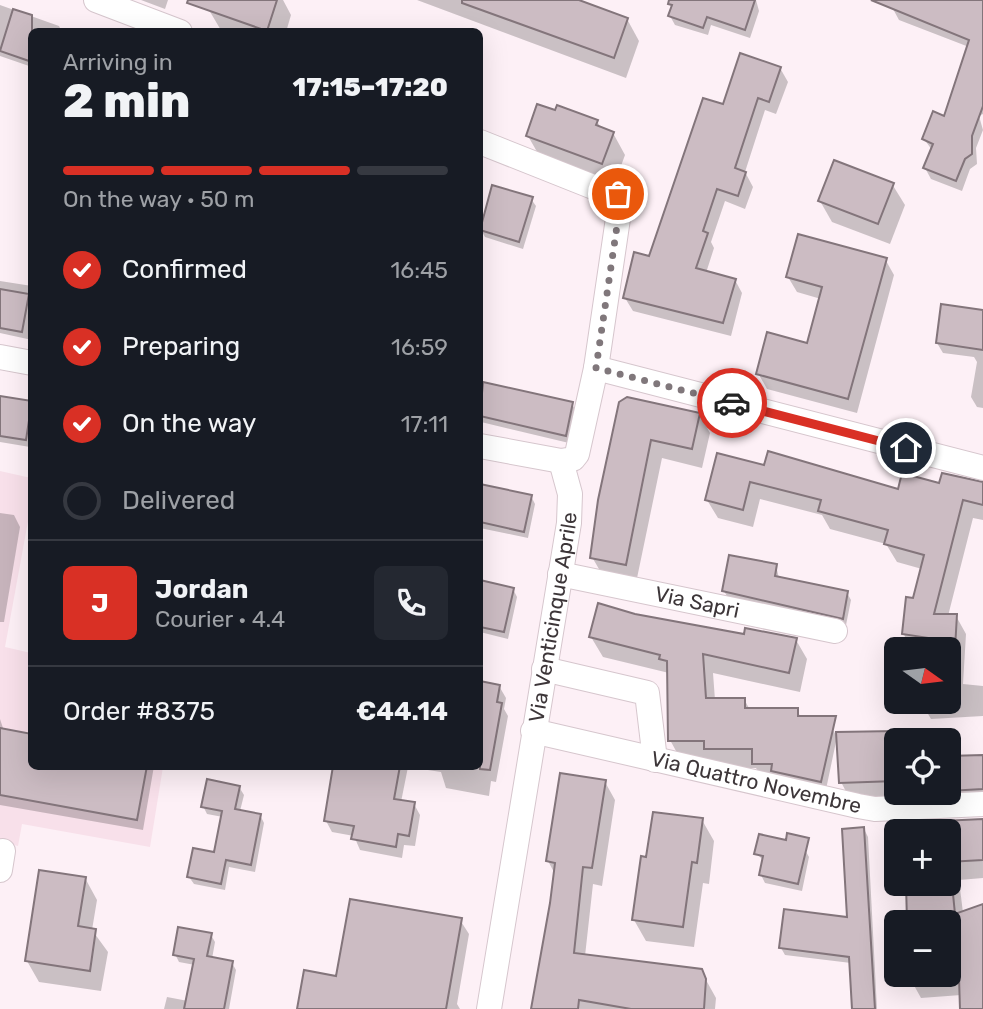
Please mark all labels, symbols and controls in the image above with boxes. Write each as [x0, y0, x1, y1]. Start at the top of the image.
text: Arriving in [63, 48, 173, 76]
text: 17:15–17:20 [293, 72, 448, 103]
text: 2 min [63, 74, 190, 129]
pin [588, 164, 648, 224]
icon: bag [599, 175, 637, 213]
text: On the way · 50 m [63, 185, 254, 213]
icon: check [63, 251, 101, 289]
text: Confirmed [122, 254, 247, 285]
text: 16:45 [390, 256, 448, 284]
icon: check [63, 328, 101, 366]
text: Preparing [122, 331, 240, 362]
text: 16:59 [391, 333, 448, 361]
courier [697, 368, 767, 438]
icon: car [713, 384, 751, 422]
icon: check [63, 405, 101, 443]
text: On the way [122, 408, 256, 439]
text: 17:11 [401, 410, 448, 438]
pin [876, 418, 936, 478]
icon: home [887, 429, 925, 467]
text: Delivered [122, 485, 235, 516]
street label: Via Venticinque Aprile [523, 512, 581, 724]
button: phone [374, 566, 448, 640]
text: Jordan [155, 574, 248, 605]
street label: Via Sapri [653, 581, 742, 623]
text: J [91, 588, 109, 619]
text: Courier · 4.4 [155, 605, 285, 633]
north arrow [884, 637, 961, 714]
map controls [884, 637, 961, 987]
text: Order #8375 [63, 696, 215, 727]
text: €44.14 [356, 696, 448, 727]
button: locate [884, 728, 961, 805]
street label: Via Quattro Novembre [649, 746, 864, 818]
button: + [884, 819, 961, 896]
button: − [884, 910, 961, 987]

